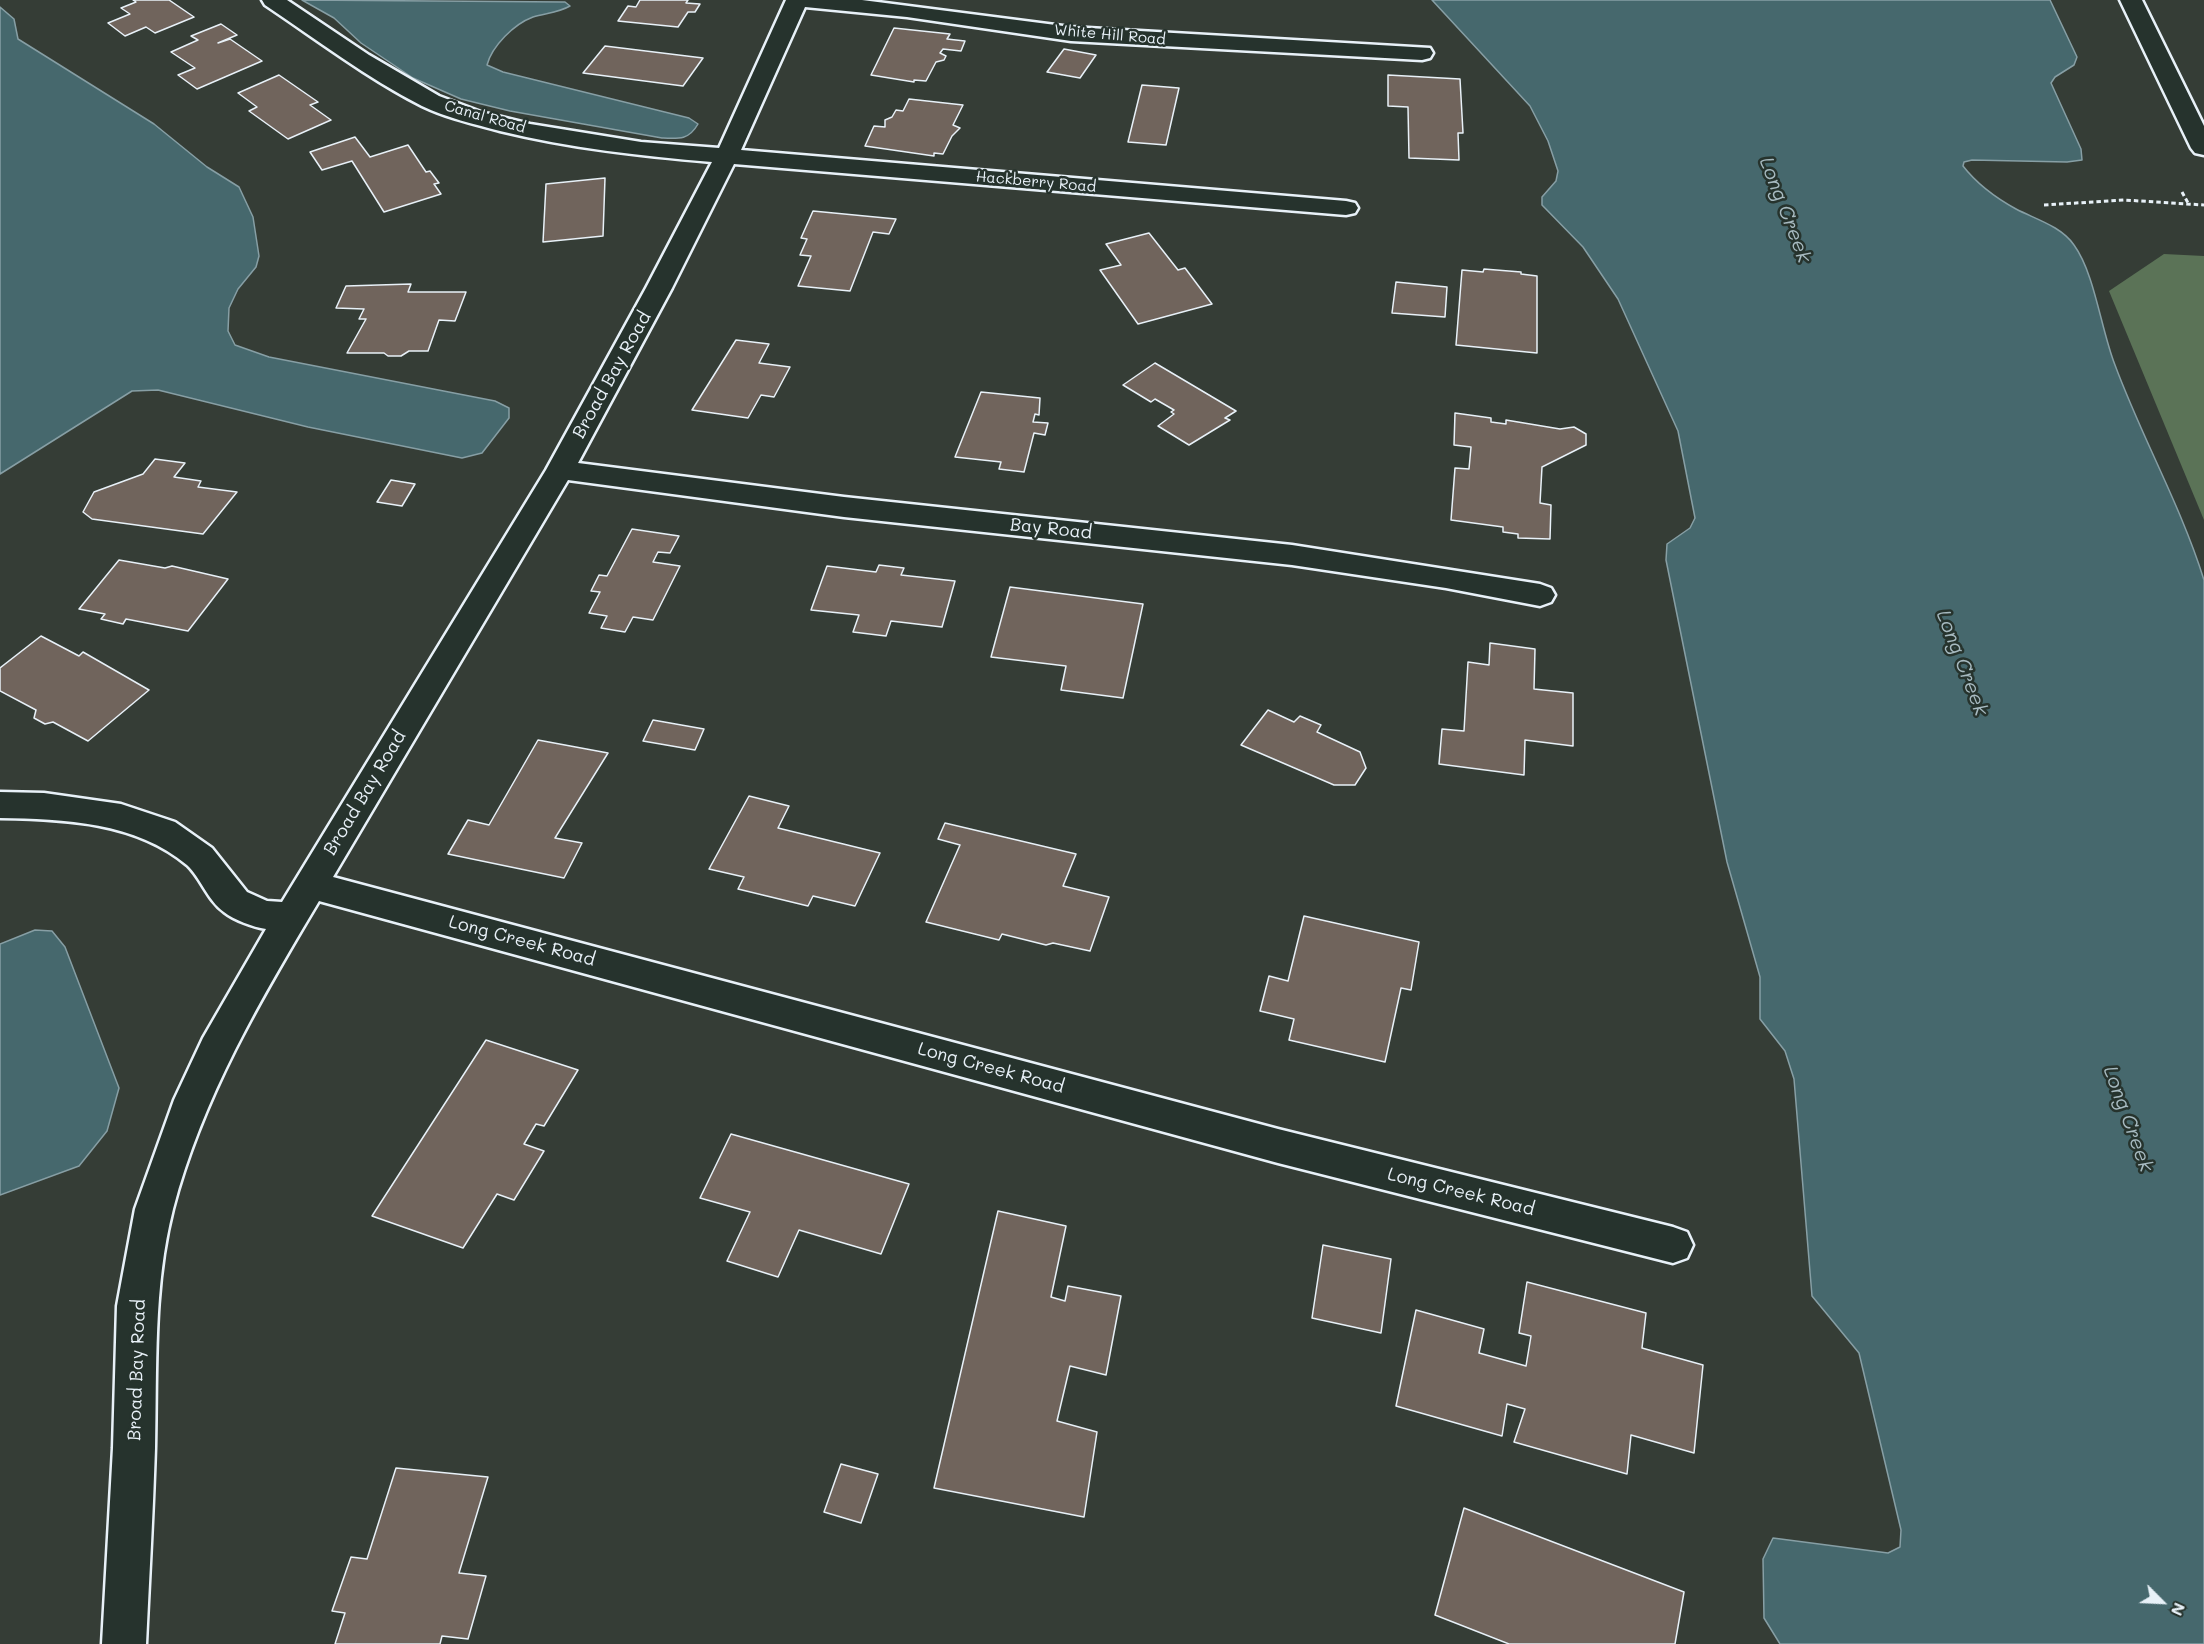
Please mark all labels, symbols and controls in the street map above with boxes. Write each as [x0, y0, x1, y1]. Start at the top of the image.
street label: White Hill Road [1053, 21, 1167, 49]
street label: Canal Road [442, 97, 528, 137]
water label: Long Creek [1754, 154, 1816, 266]
street label: Hackberry Road [975, 168, 1097, 196]
street label: Broad Bay Road [568, 308, 656, 442]
street label: Bay Road [1009, 514, 1093, 544]
water label: Long Creek [1931, 607, 1993, 719]
street label: Broad Bay Road [319, 727, 411, 859]
street label: Long Creek Road [446, 911, 598, 971]
street label: Long Creek Road [915, 1038, 1067, 1098]
water label: Long Creek [2098, 1063, 2158, 1175]
street label: Long Creek Road [1385, 1163, 1537, 1221]
street label: Broad Bay Road [124, 1299, 150, 1441]
north arrow [2132, 1572, 2192, 1632]
text: N [2167, 1600, 2191, 1619]

